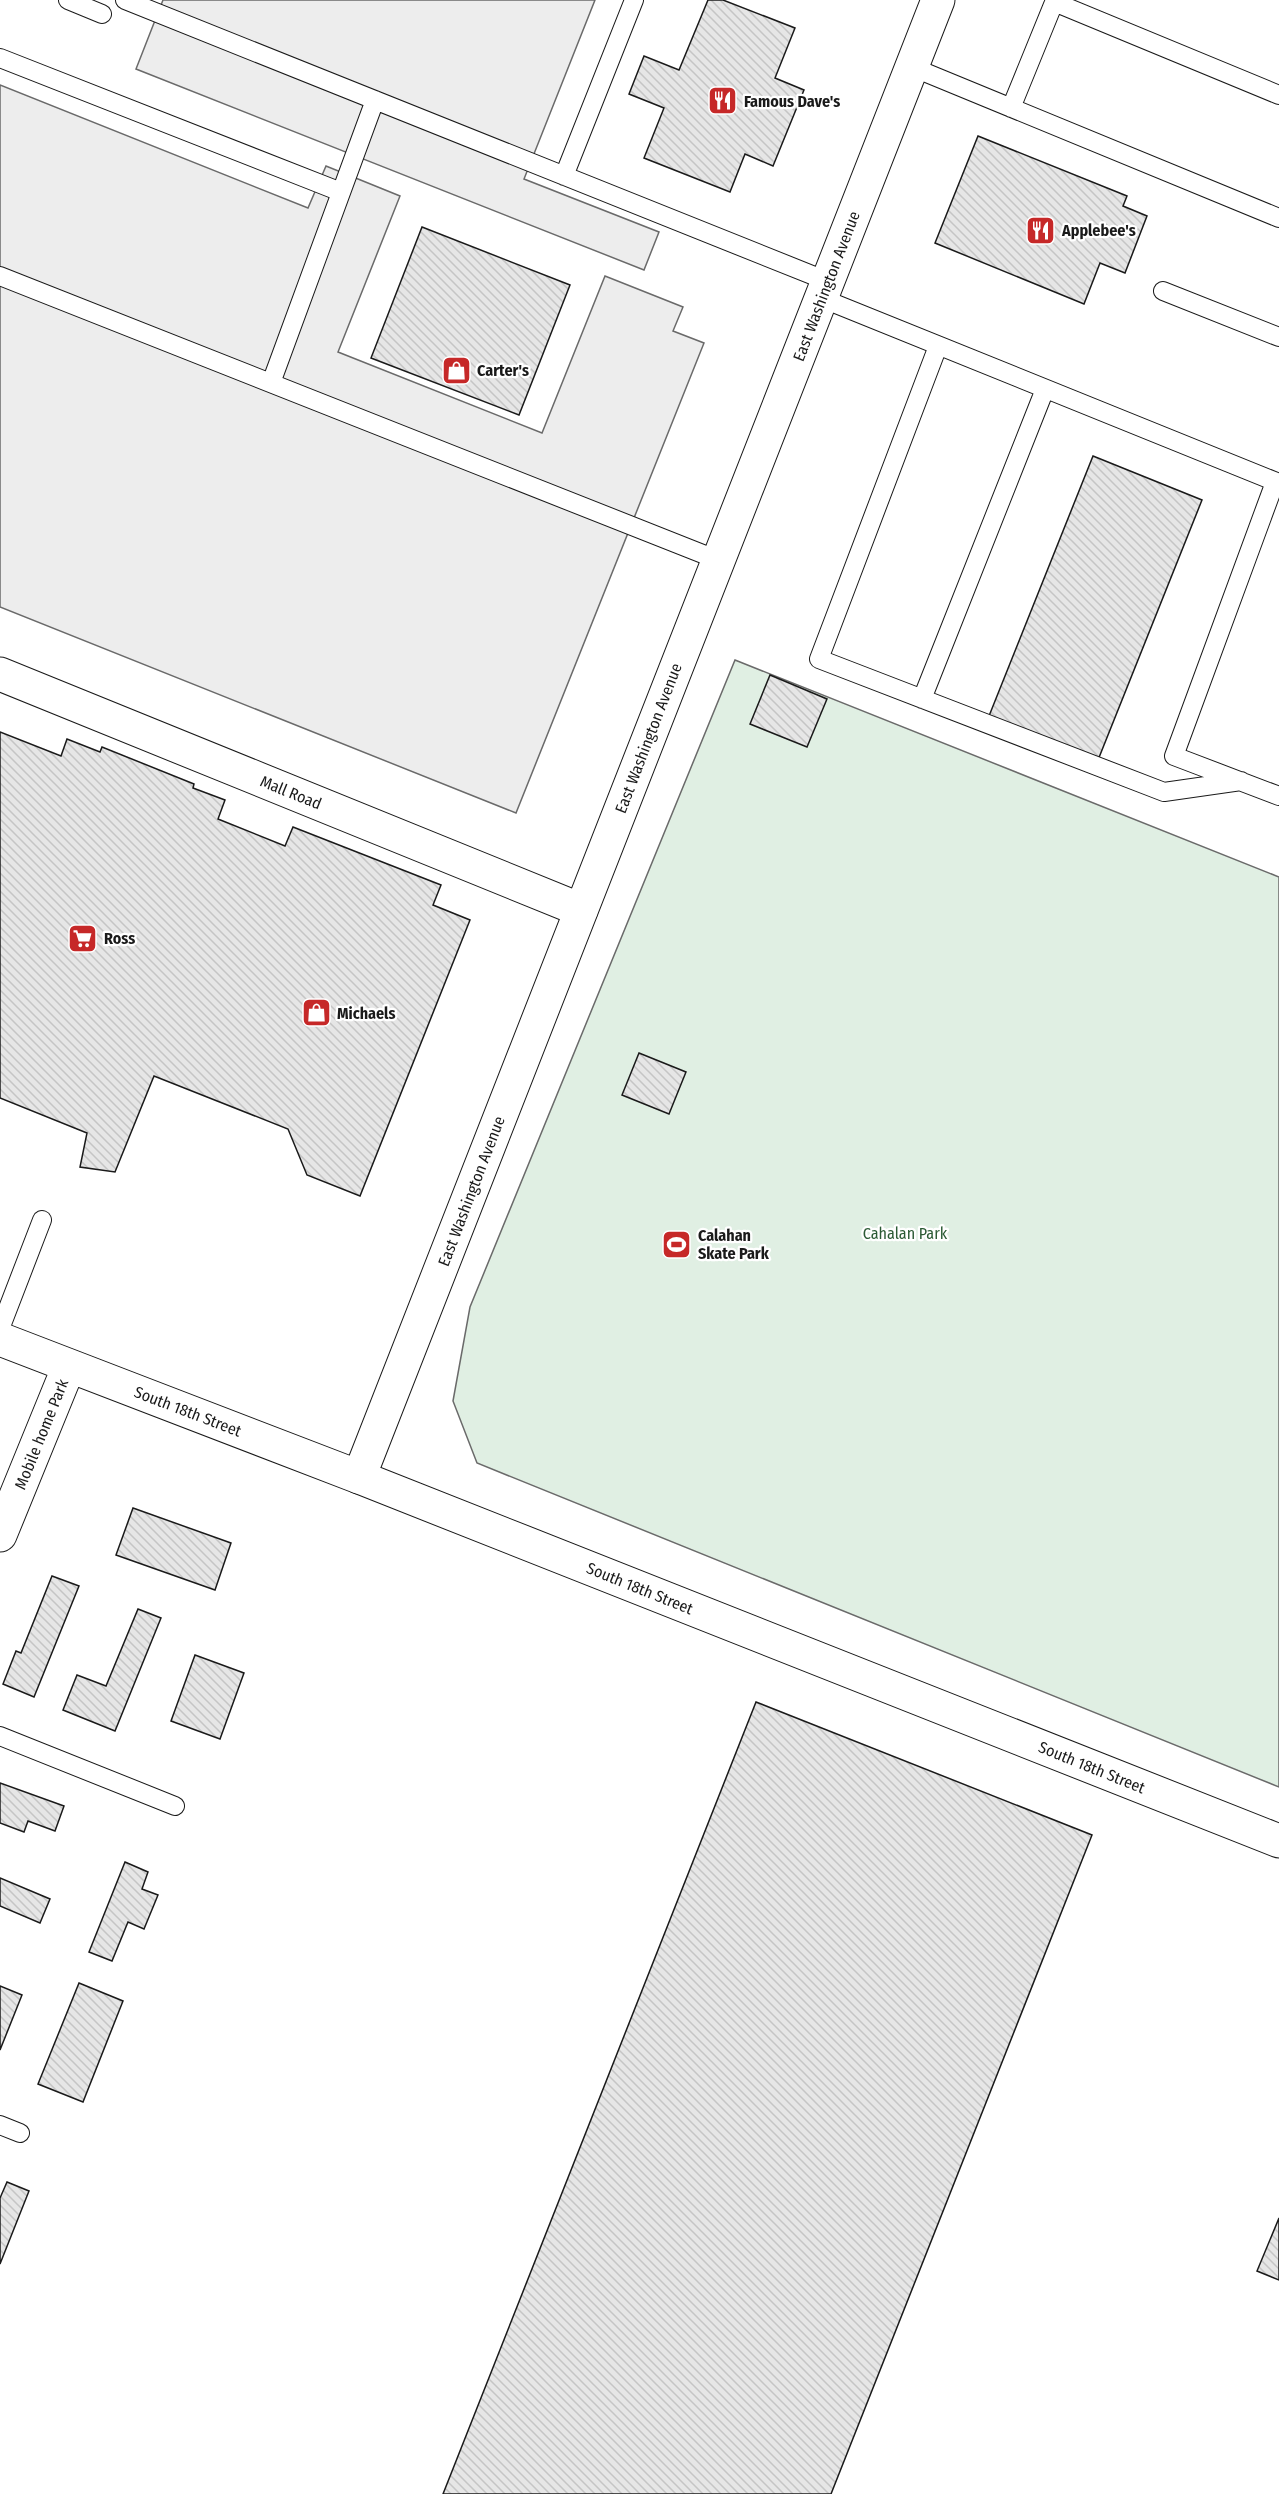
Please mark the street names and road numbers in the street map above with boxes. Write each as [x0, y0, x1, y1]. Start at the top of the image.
street label: East Washington Avenue [789, 208, 864, 364]
street label: East Washington Avenue [611, 660, 686, 816]
street label: Mall Road [257, 772, 324, 813]
street label: East Washington Avenue [434, 1113, 509, 1269]
street label: Mobile home Park [11, 1376, 72, 1492]
street label: South 18th Street [132, 1382, 245, 1441]
street label: South 18th Street [584, 1558, 697, 1619]
street label: South 18th Street [1036, 1737, 1149, 1798]

